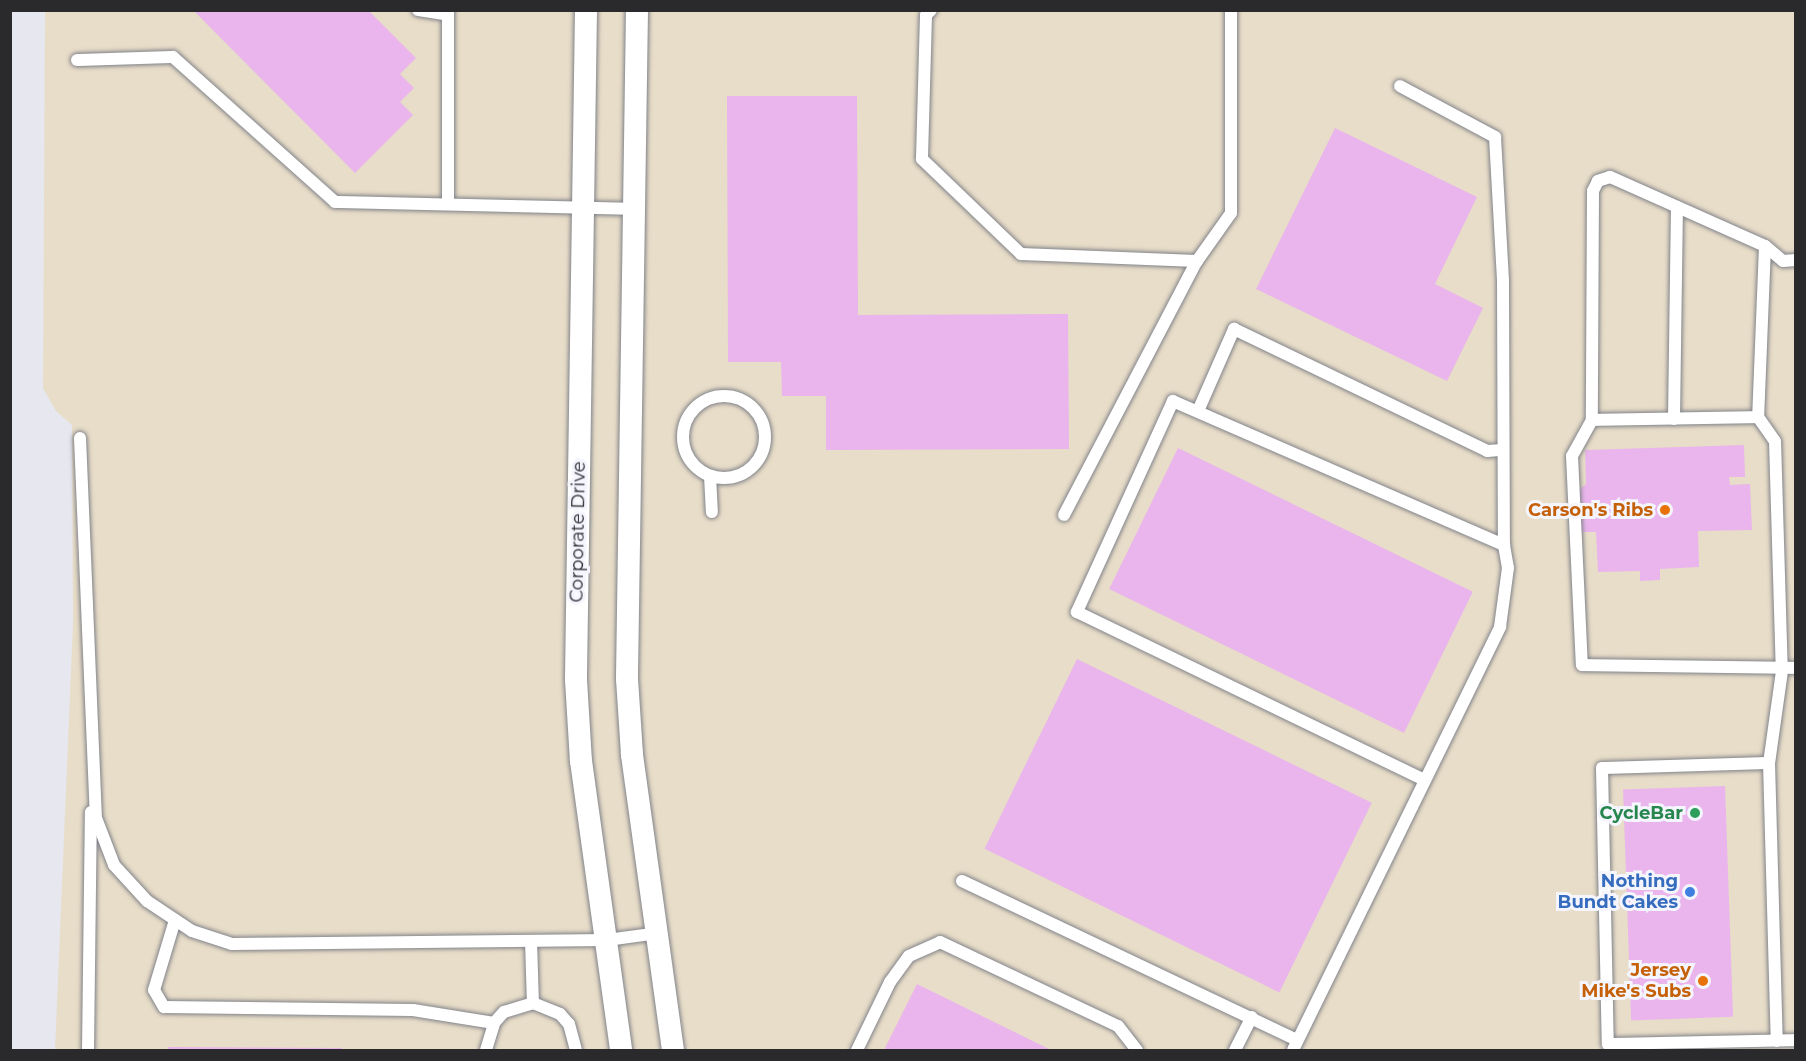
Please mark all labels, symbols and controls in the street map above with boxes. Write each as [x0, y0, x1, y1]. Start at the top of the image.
street label: Corporate Drive [566, 461, 590, 603]
place label: Carson's Ribs [1528, 499, 1653, 521]
marker: Carson's Ribs [1658, 503, 1672, 517]
place label: CycleBar [1599, 802, 1683, 824]
marker: CycleBar [1688, 806, 1702, 820]
place label: Nothing Bundt Cakes [1558, 871, 1678, 914]
marker: Nothing Bundt Cakes [1683, 885, 1697, 899]
place label: Jersey Mike's Subs [1581, 960, 1691, 1002]
marker: Jersey Mike's Subs [1696, 974, 1710, 988]

